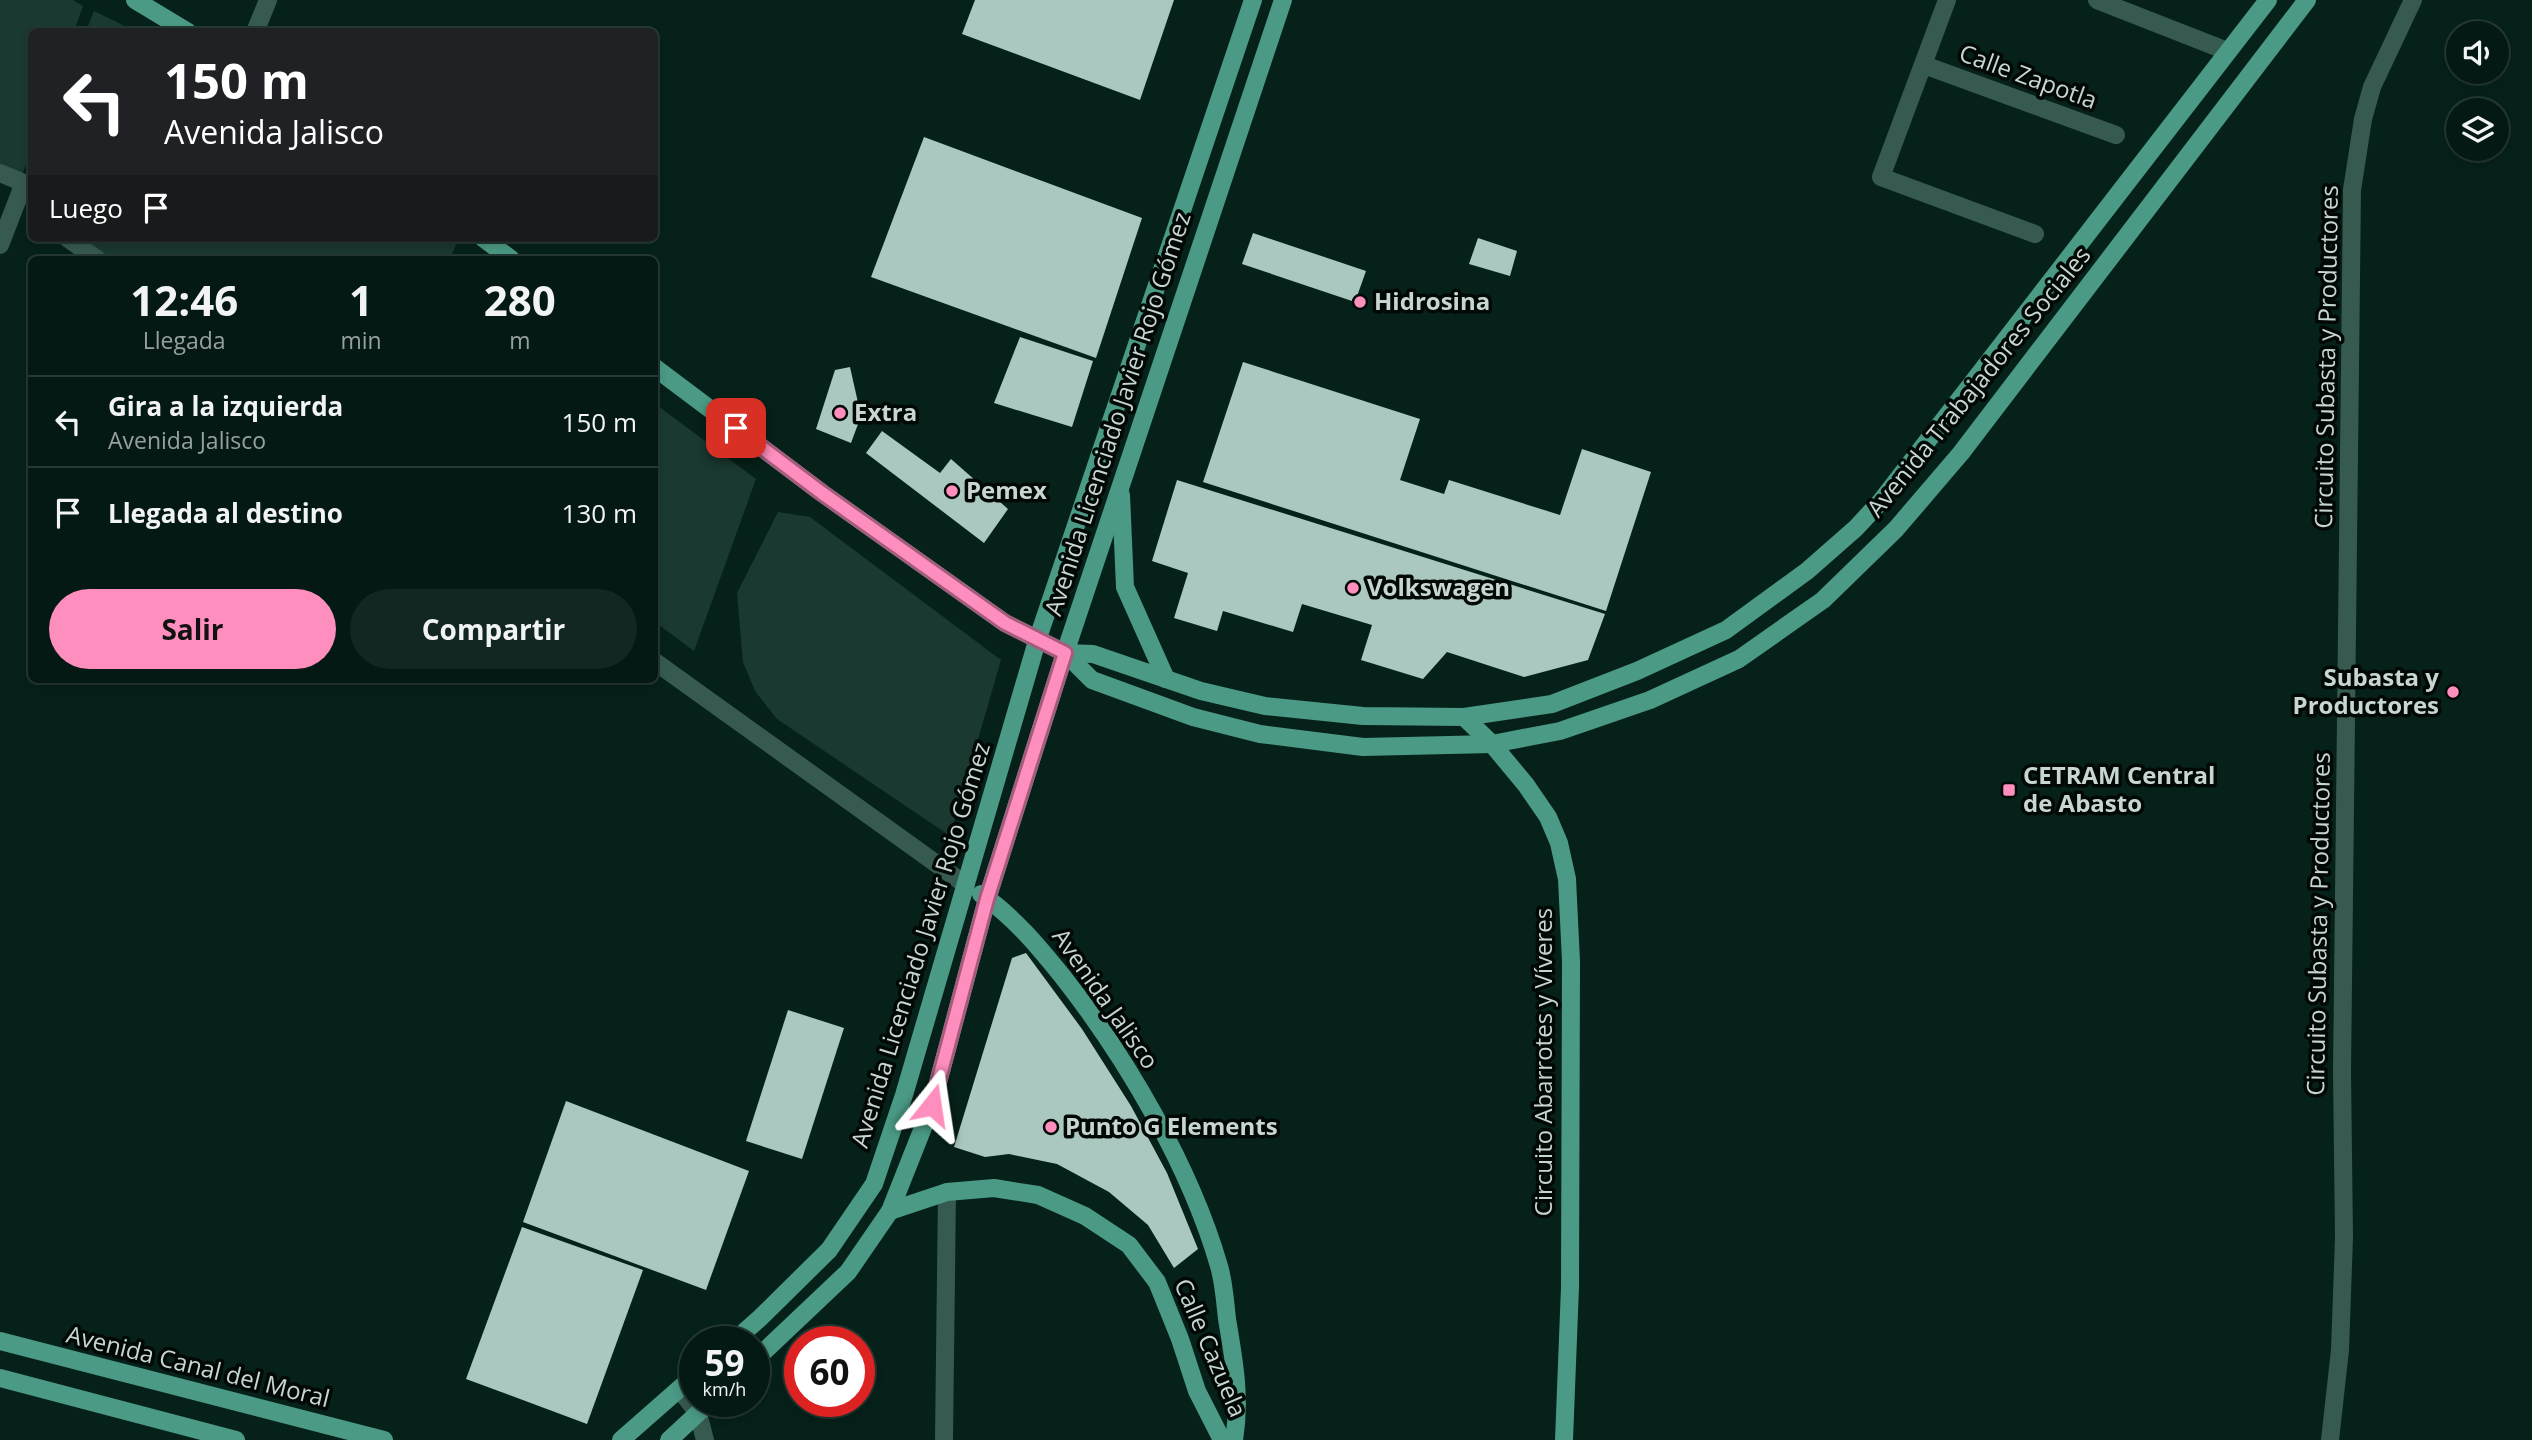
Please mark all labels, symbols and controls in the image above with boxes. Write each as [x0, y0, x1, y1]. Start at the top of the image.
map controls [2446, 21, 2509, 161]
button: sound [2446, 21, 2509, 84]
street label: Calle Zapotla [1955, 35, 2102, 116]
text: 150 m [164, 47, 309, 113]
icon: left [49, 56, 140, 147]
button: layers [2446, 98, 2509, 161]
text: Avenida Jalisco [164, 110, 384, 153]
street label: Circuito Subasta y Productores [2306, 185, 2345, 529]
icon: arrive [137, 189, 175, 227]
text: Luego [49, 190, 123, 226]
street label: Avenida Licenciado Javier Rojo Gómez [1036, 208, 1198, 619]
street label: Avenida Trabajadores Sociales [1858, 239, 2097, 523]
text: 12:46 [130, 271, 238, 328]
text: 1 [349, 271, 373, 328]
text: 280 [484, 271, 556, 328]
place label: Hidrosina [1374, 284, 1490, 317]
marker: Hidrosina [1352, 294, 1368, 310]
text: Llegada [143, 324, 226, 356]
text: min [340, 324, 382, 356]
text: m [509, 324, 530, 356]
text: Gira a la izquierda [108, 388, 343, 424]
place label: Extra [854, 395, 917, 428]
pin [706, 398, 766, 458]
icon: left [49, 403, 87, 441]
text: 150 m [562, 404, 637, 440]
marker: Extra [832, 405, 848, 421]
icon: arrive [717, 409, 755, 447]
text: Avenida Jalisco [108, 424, 266, 456]
place label: Pemex [966, 473, 1047, 506]
marker: Pemex [944, 483, 960, 499]
icon: arrive [49, 494, 87, 532]
text: Llegada al destino [108, 495, 343, 531]
text: 130 m [562, 495, 637, 531]
place label: Volkswagen [1367, 570, 1510, 603]
marker: Volkswagen [1345, 580, 1361, 596]
button: Salir [49, 589, 336, 669]
button: Compartir [350, 589, 637, 669]
place label: Subasta y Productores [2293, 660, 2439, 721]
marker: Subasta y Productores [2445, 684, 2461, 700]
street label: Avenida Licenciado Javier Rojo Gómez [842, 738, 997, 1151]
street label: Circuito Subasta y Productores [2298, 752, 2337, 1096]
place label: CETRAM Central de Abasto [2023, 758, 2215, 819]
marker: CETRAM Central de Abasto [2001, 782, 2017, 798]
street label: Circuito Abarrotes y Víveres [1526, 908, 1559, 1216]
street label: Avenida Jalisco [1045, 921, 1167, 1075]
position arrow [895, 1068, 969, 1142]
place label: Punto G Elements [1065, 1109, 1278, 1142]
marker: Punto G Elements [1043, 1119, 1059, 1135]
street label: Calle Cazuela [1167, 1273, 1255, 1422]
street label: Avenida Canal del Moral [63, 1317, 333, 1414]
speed limit sign: 60 [784, 1326, 875, 1417]
text: 59 [704, 1339, 745, 1386]
text: km/h [703, 1377, 746, 1401]

